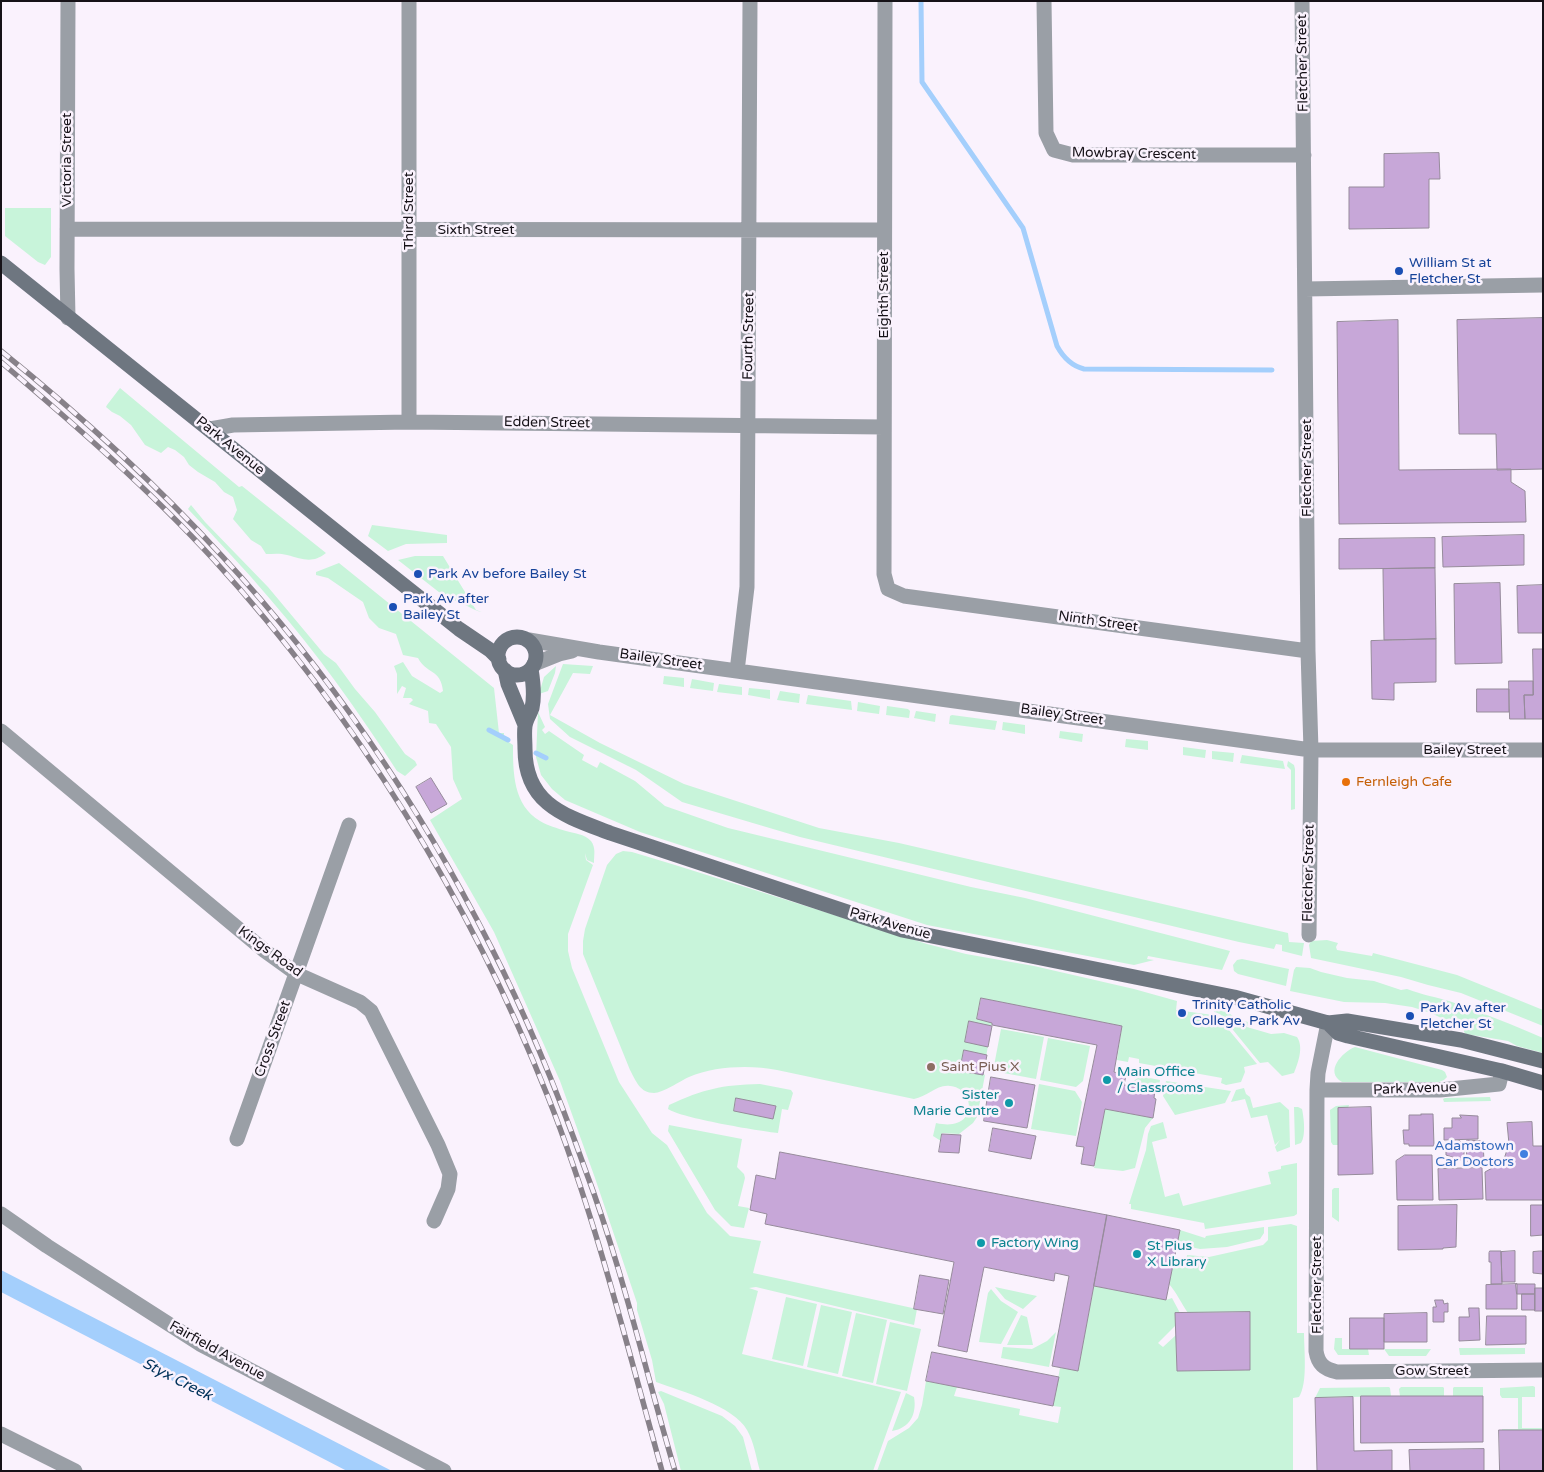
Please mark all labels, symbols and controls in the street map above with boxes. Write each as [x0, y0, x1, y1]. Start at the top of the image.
street label: Fletcher Street [1294, 14, 1312, 112]
street label: Victoria Street [59, 113, 75, 207]
street label: Mowbray Crescent [1072, 145, 1196, 163]
street label: Third Street [401, 172, 417, 250]
street label: Sixth Street [437, 222, 515, 238]
street label: Eighth Street [876, 251, 892, 339]
place label: William St at Fletcher St [1409, 255, 1492, 288]
marker: William St at Fletcher St [1393, 265, 1405, 277]
street label: Fourth Street [740, 292, 758, 380]
street label: Park Avenue [192, 413, 268, 479]
street label: Edden Street [504, 414, 590, 432]
street label: Fletcher Street [1299, 419, 1315, 517]
place label: Park Av before Bailey St [428, 566, 587, 582]
marker: Park Av before Bailey St [412, 568, 424, 580]
place label: Park Av after Bailey St [403, 591, 489, 624]
marker: Park Av after Bailey St [387, 601, 399, 613]
street label: Ninth Street [1057, 608, 1139, 636]
street label: Bailey Street [618, 646, 704, 674]
street label: Bailey Street [1019, 701, 1105, 729]
street label: Bailey Street [1423, 742, 1507, 758]
place label: Fernleigh Cafe [1356, 774, 1452, 790]
marker: Fernleigh Cafe [1340, 776, 1352, 788]
street label: Fletcher Street [1300, 824, 1318, 922]
street label: Park Avenue [847, 904, 933, 944]
street label: Kings Road [234, 923, 306, 981]
place label: Trinity Catholic College, Park Av [1192, 997, 1300, 1030]
street label: Cross Street [251, 998, 295, 1080]
place label: Park Av after Fletcher St [1420, 1000, 1506, 1032]
marker: Trinity Catholic College, Park Av [1176, 1007, 1188, 1019]
marker: Park Av after Fletcher St [1404, 1010, 1416, 1022]
place label: Saint Pius X [941, 1059, 1019, 1075]
marker: Saint Pius X [925, 1061, 937, 1073]
place label: Main Office / Classrooms [1117, 1064, 1203, 1096]
marker: Main Office / Classrooms [1101, 1074, 1113, 1086]
street label: Park Avenue [1373, 1079, 1457, 1099]
place label: Sister Marie Centre [913, 1087, 999, 1120]
marker: Sister Marie Centre [1003, 1097, 1015, 1109]
place label: Adamstown Car Doctors [1434, 1138, 1514, 1170]
marker: Adamstown Car Doctors [1518, 1148, 1530, 1160]
place label: Factory Wing [991, 1235, 1079, 1251]
street label: Fletcher Street [1309, 1236, 1325, 1334]
marker: Factory Wing [975, 1237, 987, 1249]
place label: St Pius X Library [1147, 1238, 1207, 1270]
marker: St Pius X Library [1131, 1248, 1143, 1260]
street label: Fairfield Avenue [166, 1318, 268, 1384]
water label: Styx Creek [139, 1355, 215, 1405]
street label: Gow Street [1395, 1363, 1469, 1379]

